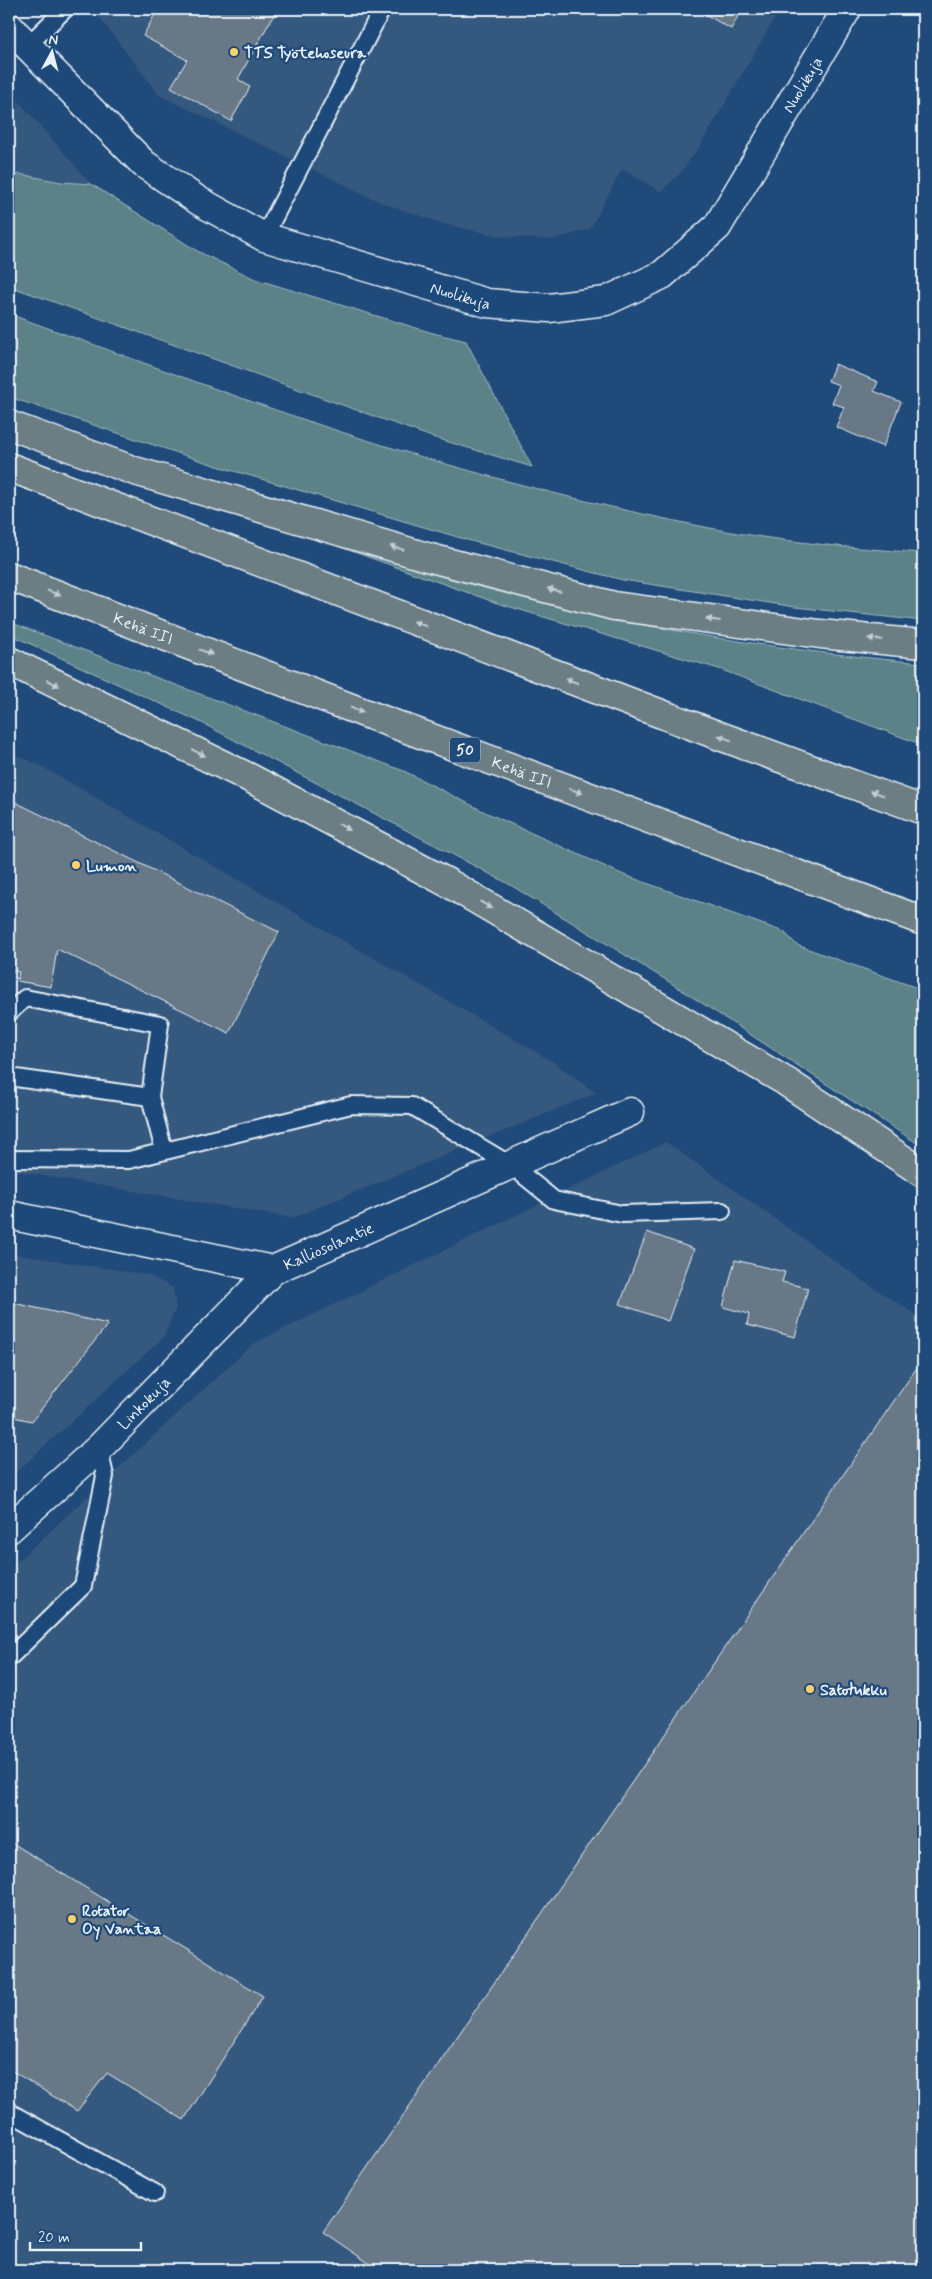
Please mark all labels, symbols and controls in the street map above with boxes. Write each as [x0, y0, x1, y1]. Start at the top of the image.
north arrow [28, 28, 78, 78]
text: N [48, 31, 59, 50]
place label: TTS Työtehoseura [244, 43, 366, 64]
marker: TTS Työtehoseura [228, 46, 240, 58]
street label: Nuolikuja [778, 53, 828, 117]
street label: Nuolikuja [427, 278, 493, 316]
one-way arrow [389, 544, 405, 552]
one-way arrow [546, 586, 561, 594]
one-way arrow [47, 590, 61, 598]
street label: Kehä III [110, 608, 176, 650]
one-way arrow [705, 615, 721, 623]
one-way arrow [413, 619, 427, 627]
one-way arrow [866, 635, 882, 643]
one-way arrow [199, 648, 214, 656]
one-way arrow [565, 677, 580, 684]
one-way arrow [46, 679, 60, 687]
one-way arrow [350, 707, 365, 714]
one-way arrow [717, 734, 732, 741]
road number: 50 [450, 738, 480, 762]
one-way arrow [192, 749, 206, 757]
street label: Kehä III [488, 752, 554, 794]
one-way arrow [568, 788, 583, 795]
one-way arrow [870, 789, 885, 796]
one-way arrow [336, 823, 351, 831]
place label: Lumon [86, 856, 138, 877]
marker: Lumon [70, 859, 82, 871]
one-way arrow [480, 901, 493, 910]
street label: Kalliosolantie [280, 1218, 377, 1276]
street label: Linkokuja [114, 1372, 176, 1435]
place label: Satotukku [820, 1680, 888, 1701]
marker: Satotukku [804, 1683, 816, 1695]
place label: Rotator Oy Vantaa [82, 1901, 162, 1940]
marker: Rotator Oy Vantaa [66, 1913, 78, 1925]
scale bar [30, 2219, 141, 2251]
text: 20 m [38, 2228, 70, 2248]

